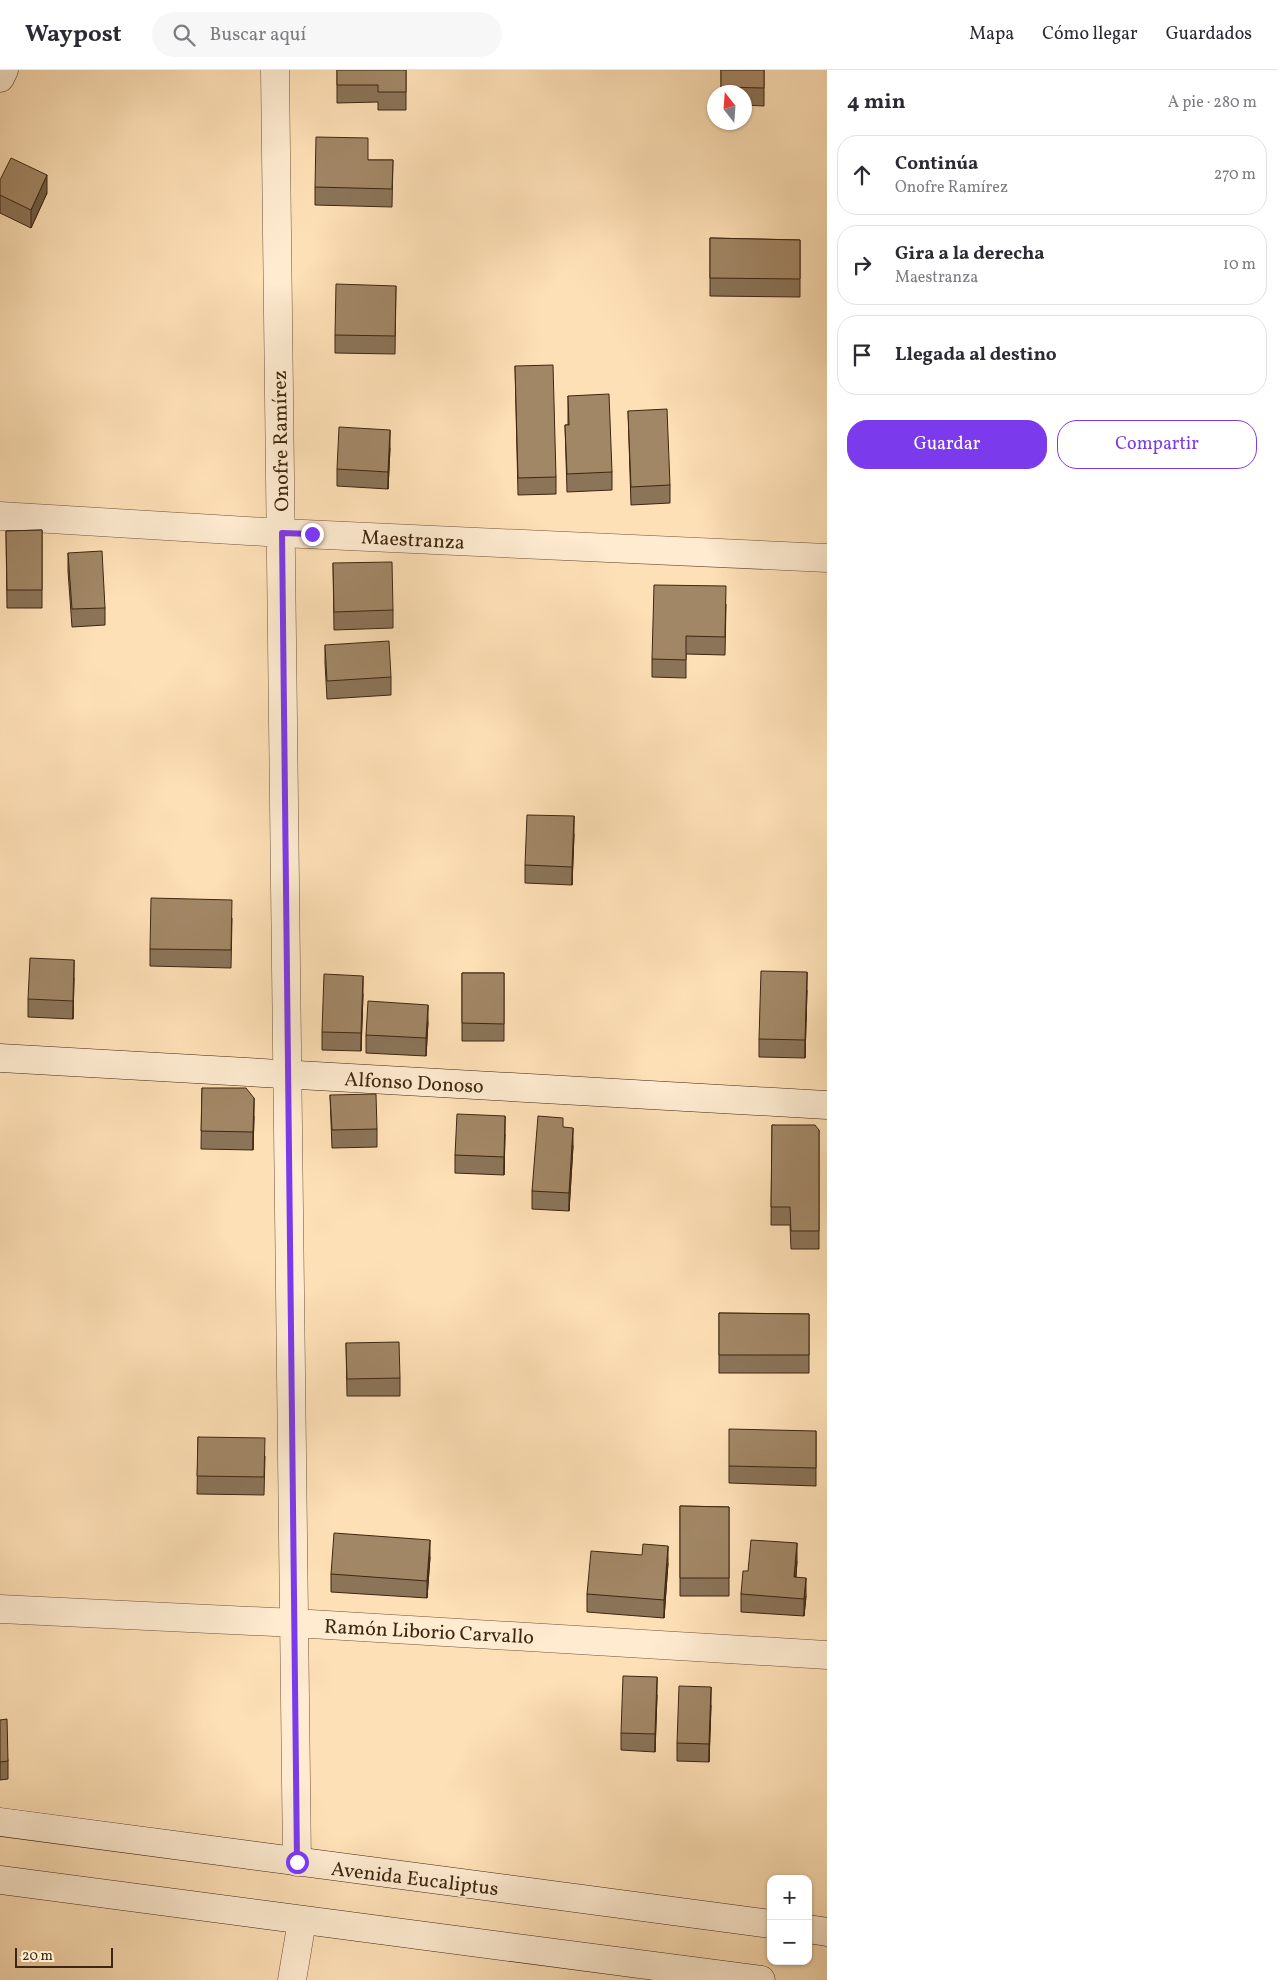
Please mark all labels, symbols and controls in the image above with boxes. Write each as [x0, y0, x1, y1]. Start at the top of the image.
search box [152, 12, 502, 57]
text: Waypost [25, 18, 122, 52]
icon: search [170, 21, 198, 49]
text: Buscar aquí [210, 22, 306, 48]
text: Mapa [969, 22, 1014, 47]
text: Cómo llegar [1042, 22, 1138, 47]
text: Guardados [1166, 22, 1252, 47]
north arrow [707, 85, 752, 130]
text: 4 min [847, 88, 906, 117]
text: A pie · 280 m [1168, 92, 1257, 114]
text: Continúa [895, 151, 978, 177]
icon: ahead [848, 161, 876, 189]
text: 270 m [1214, 164, 1256, 186]
text: Onofre Ramírez [895, 177, 1008, 199]
text: Gira a la derecha [895, 241, 1045, 267]
icon: right [848, 251, 876, 279]
text: 10 m [1223, 254, 1256, 276]
text: Maestranza [895, 267, 978, 289]
icon: arrive [848, 341, 876, 369]
text: Llegada al destino [895, 342, 1057, 368]
street label: Onofre Ramírez [267, 370, 297, 512]
button: Guardar [847, 420, 1047, 469]
button: Compartir [1057, 420, 1257, 469]
route end [301, 523, 324, 546]
street label: Maestranza [360, 524, 466, 558]
street label: Alfonso Donoso [343, 1066, 484, 1102]
street label: Ramón Liborio Carvallo [323, 1614, 535, 1652]
route start [286, 1851, 309, 1874]
street label: Avenida Eucaliptus [329, 1856, 500, 1904]
map controls [767, 1875, 812, 1965]
button: + [767, 1875, 812, 1920]
button: − [767, 1920, 812, 1965]
scale bar [15, 1945, 112, 1968]
text: 20 m [22, 1947, 53, 1966]

